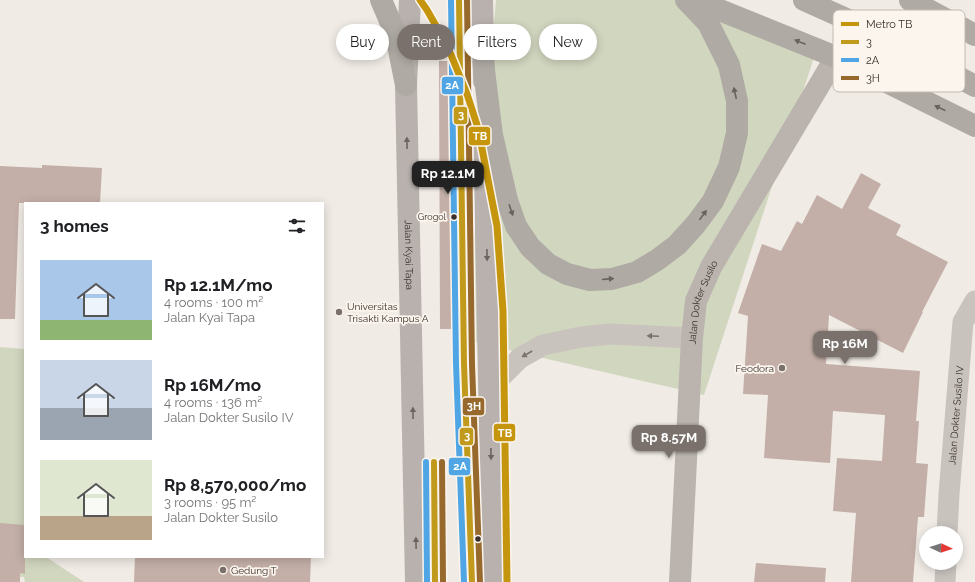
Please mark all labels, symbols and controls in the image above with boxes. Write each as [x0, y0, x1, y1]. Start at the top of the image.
legend [833, 10, 965, 92]
text: Metro TB [866, 18, 912, 31]
chip: Buy [336, 24, 389, 60]
chip: Rent [397, 24, 455, 60]
chip: Filters [463, 24, 531, 60]
chip: New [539, 24, 597, 60]
text: 3 [866, 36, 872, 49]
one-way arrow [793, 39, 805, 45]
text: 2A [866, 54, 880, 67]
text: 3H [866, 72, 880, 85]
line badge: 2A [441, 76, 464, 95]
text: 2A [445, 79, 459, 92]
one-way arrow [732, 87, 738, 99]
one-way arrow [934, 105, 946, 112]
line badge: 3 [453, 106, 468, 125]
text: 3 [458, 109, 464, 122]
line badge: TB [468, 126, 491, 146]
text: TB [473, 130, 488, 143]
one-way arrow [404, 136, 410, 149]
pin: Rp 12.1M [407, 161, 489, 195]
text: Rp 12.1M [421, 166, 475, 181]
one-way arrow [508, 205, 514, 217]
one-way arrow [698, 210, 706, 220]
place label: Grogol [418, 212, 447, 222]
marker: Grogol [449, 212, 459, 222]
icon: filters [286, 215, 308, 237]
text: 3 homes [40, 216, 109, 236]
street label: Jalan Kyai Tapa [403, 220, 416, 290]
one-way arrow [484, 249, 490, 262]
street label: Jalan Dokter Susilo [686, 258, 719, 345]
text: Rp 12.1M/mo [164, 275, 272, 295]
one-way arrow [602, 275, 614, 282]
icon: home [72, 276, 120, 324]
text: 4 rooms · 100 m² [164, 295, 263, 310]
place label: Universitas Trisakti Kampus A [347, 301, 429, 324]
marker: Universitas Trisakti Kampus A [334, 307, 344, 317]
text: Jalan Kyai Tapa [164, 310, 255, 325]
pin: Rp 16M [812, 331, 878, 365]
one-way arrow [647, 333, 659, 340]
text: Rp 16M [822, 336, 868, 351]
one-way arrow [521, 351, 533, 358]
place label: Feodora [736, 363, 774, 374]
marker: Feodora [777, 363, 787, 373]
street label: Jalan Dokter Susilo IV [946, 365, 965, 465]
text: Rp 16M/mo [164, 375, 261, 395]
icon: home [72, 376, 120, 424]
text: 4 rooms · 136 m² [164, 395, 262, 410]
line badge: 3H [462, 397, 485, 416]
text: 3H [467, 400, 481, 413]
one-way arrow [410, 406, 416, 419]
text: Jalan Dokter Susilo IV [164, 410, 293, 425]
line badge: TB [493, 423, 516, 442]
pin: Rp 8.57M [628, 425, 710, 459]
line badge: 3 [459, 427, 474, 446]
text: TB [498, 427, 513, 440]
text: 3 [464, 430, 470, 443]
text: Rp 8.57M [641, 430, 697, 445]
one-way arrow [488, 448, 494, 461]
line badge: 2A [448, 457, 471, 476]
text: 2A [453, 460, 467, 473]
text: Rp 8,570,000/mo [164, 475, 306, 495]
icon: home [72, 476, 120, 524]
text: 3 rooms · 95 m² [164, 495, 256, 510]
text: Jalan Dokter Susilo [164, 510, 278, 525]
north arrow [919, 526, 963, 570]
map controls [919, 526, 963, 570]
unlabelled marker [473, 534, 483, 544]
one-way arrow [413, 536, 419, 549]
marker: Gedung T [218, 565, 228, 575]
place label: Gedung T [231, 565, 277, 576]

